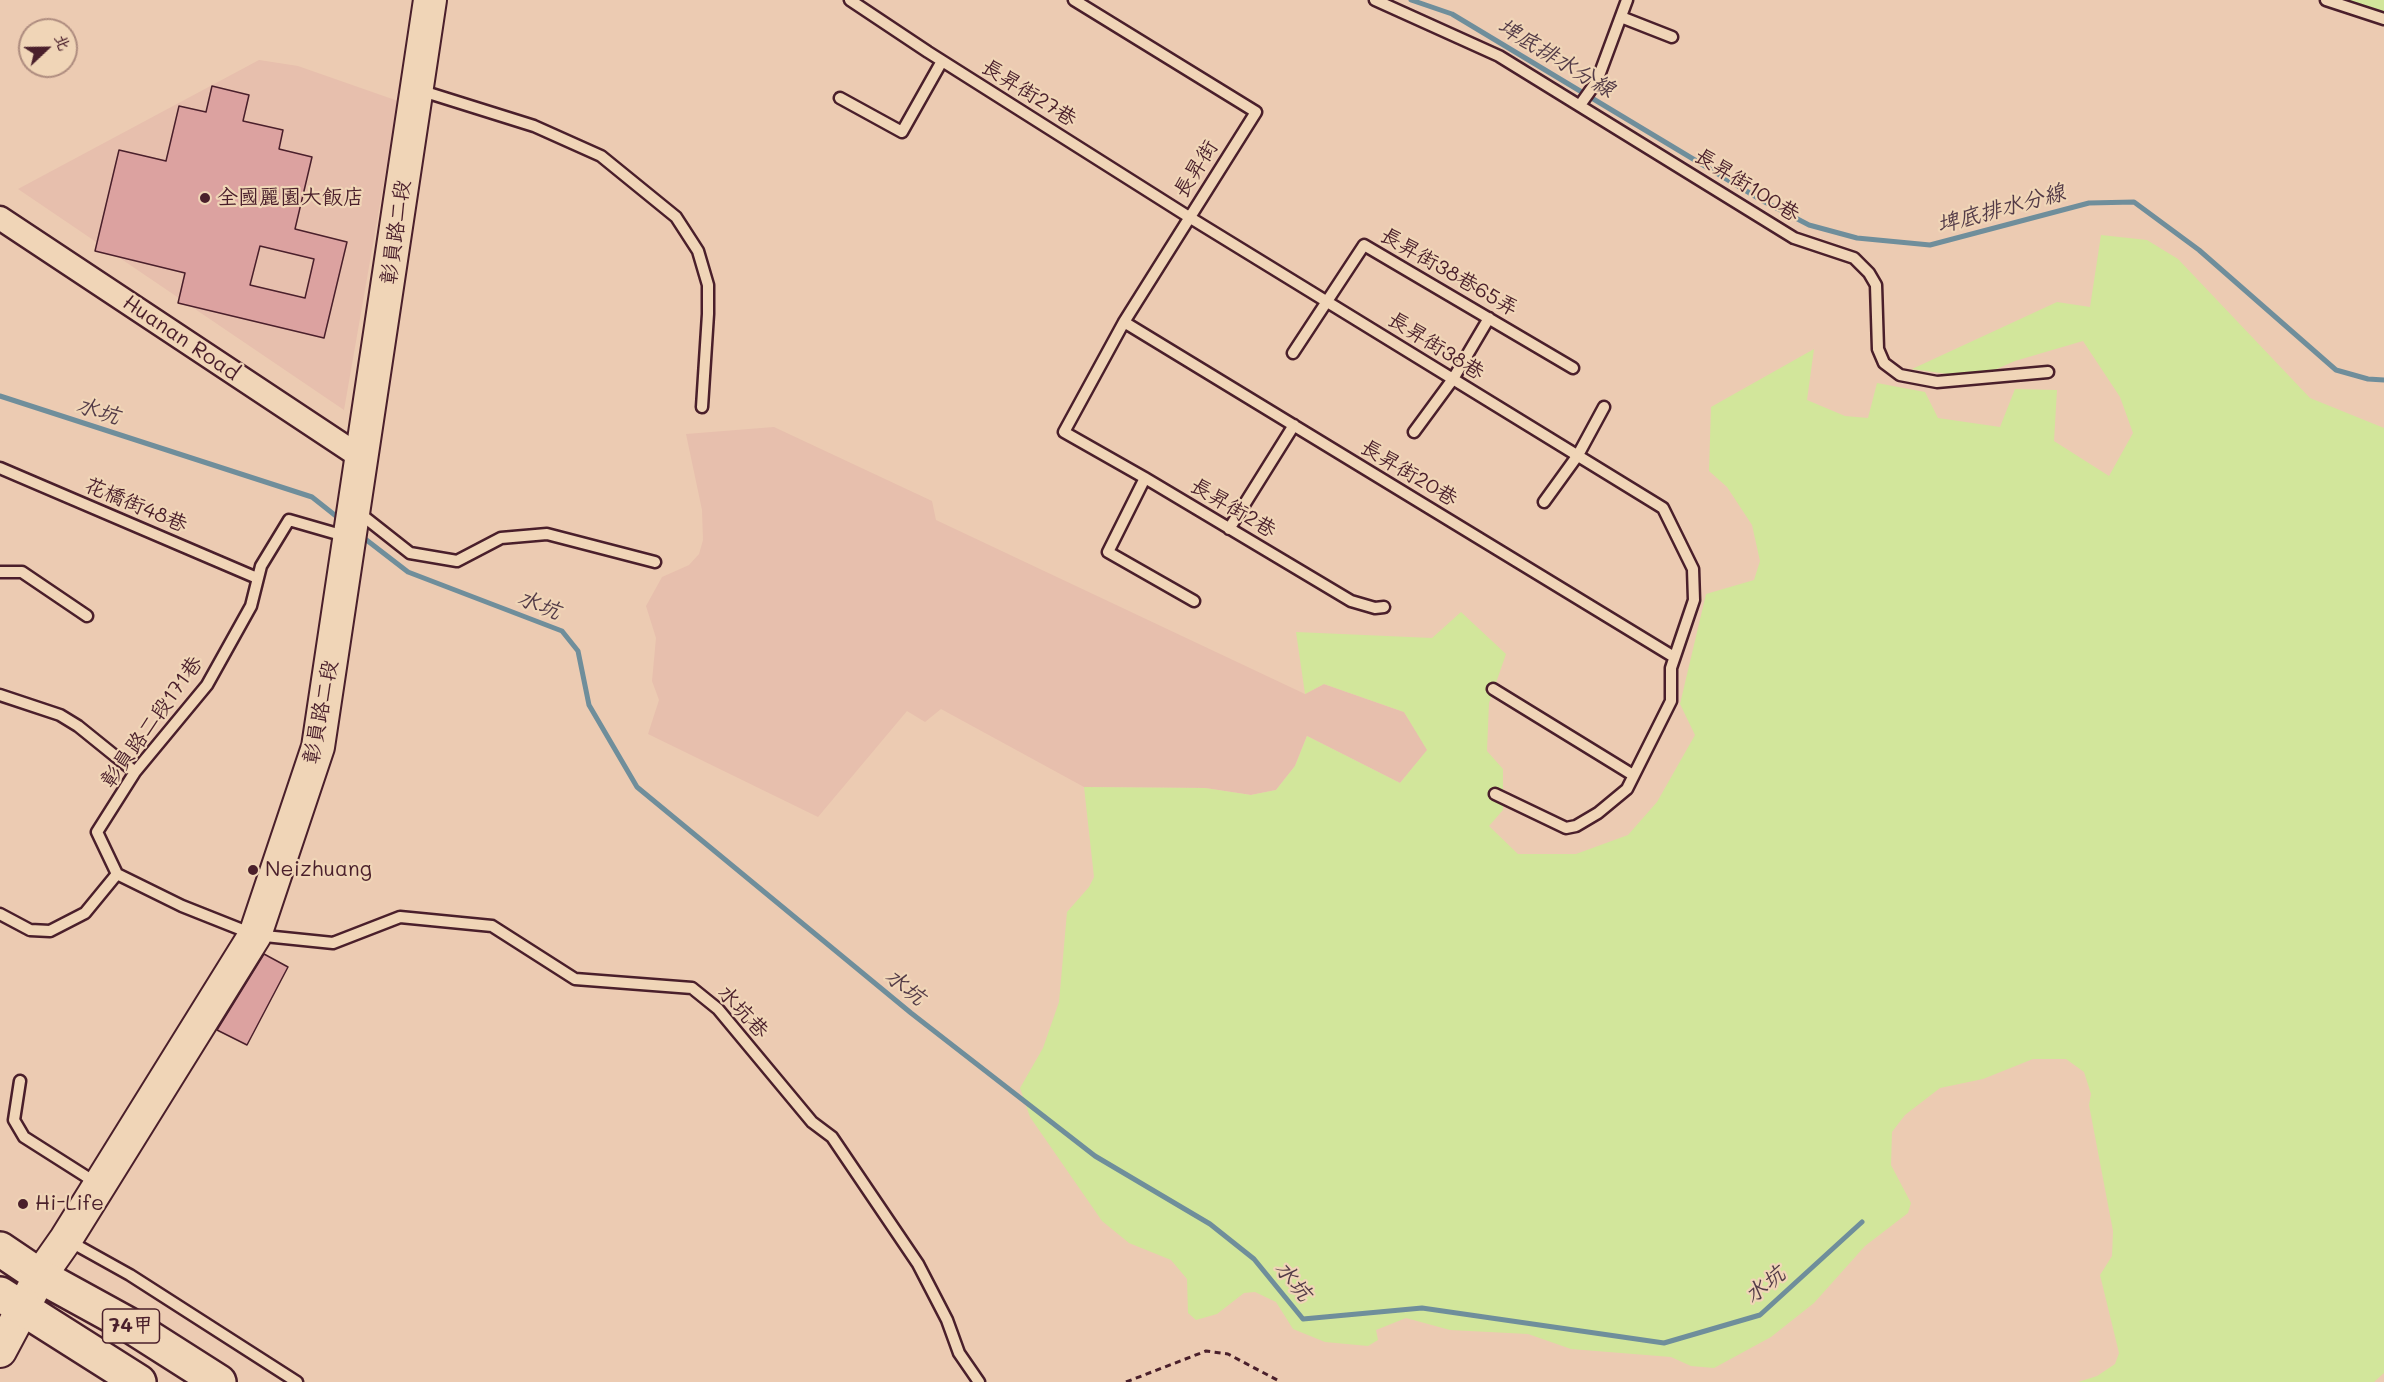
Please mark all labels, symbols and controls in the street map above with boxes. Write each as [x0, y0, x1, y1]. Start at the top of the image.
water label: 埤底排水分線 [1493, 13, 1619, 103]
north arrow [18, 18, 78, 78]
text: 北 [51, 30, 76, 53]
street label: 長昇街27巷 [977, 54, 1081, 132]
street label: 長昇街 [1169, 136, 1223, 202]
street label: 長昇街100巷 [1690, 143, 1804, 227]
street label: 彰員路二段 [376, 178, 416, 286]
water label: 埤底排水分線 [1934, 179, 2068, 239]
place label: 全國麗園大飯店 [217, 185, 364, 211]
marker: 全國麗園大飯店 [198, 191, 212, 205]
street label: 長昇街38巷65弄 [1376, 222, 1522, 322]
street label: Huanan Road [118, 290, 244, 386]
street label: 長昇街38巷 [1383, 306, 1489, 386]
water label: 水坑 [73, 392, 123, 430]
street label: 長昇街20巷 [1356, 434, 1462, 512]
street label: 花橋街48巷 [81, 472, 191, 538]
street label: 長昇街2巷 [1185, 473, 1281, 543]
water label: 水坑 [514, 585, 564, 625]
street label: 彰員路二段171巷 [96, 651, 208, 793]
street label: 彰員路二段 [299, 658, 343, 766]
place label: Neizhuang [265, 857, 372, 883]
marker: Neizhuang [246, 863, 260, 877]
water label: 水坑 [880, 963, 930, 1011]
street label: 水坑巷 [712, 980, 774, 1044]
place label: Hi-Life [35, 1191, 104, 1217]
marker: Hi-Life [16, 1197, 30, 1211]
water label: 水坑 [1269, 1256, 1317, 1306]
water label: 水坑 [1740, 1261, 1790, 1309]
road number: 74甲 [102, 1309, 160, 1343]

